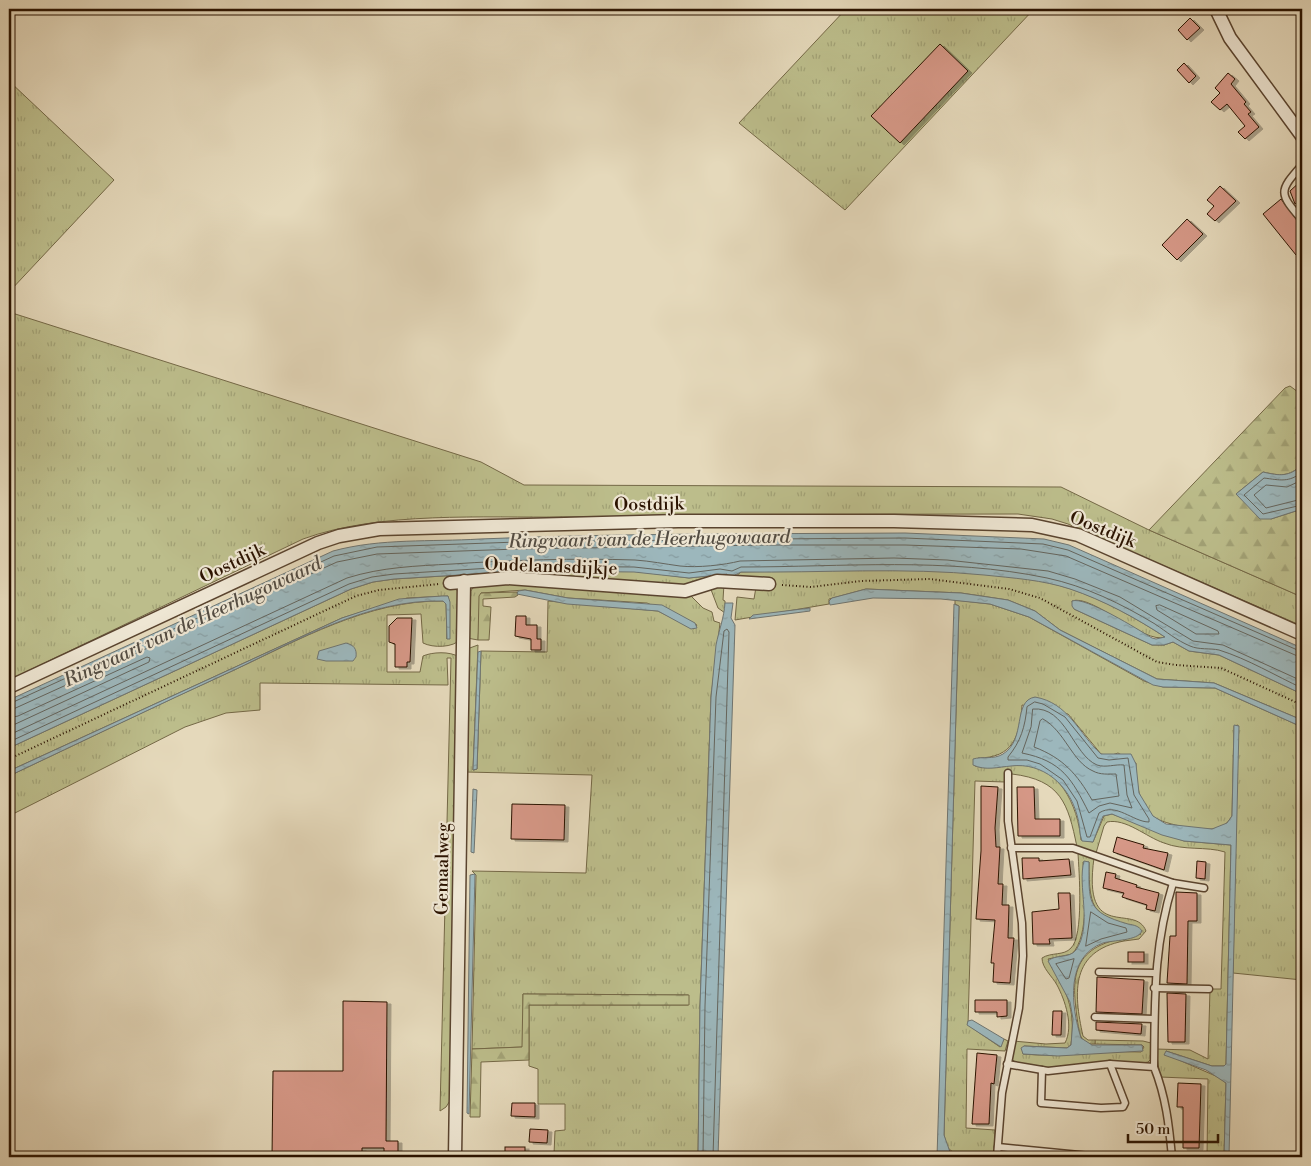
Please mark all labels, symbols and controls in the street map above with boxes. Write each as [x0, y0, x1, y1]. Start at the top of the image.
street label: Oostdijk [614, 492, 686, 517]
street label: Oostdijk [1066, 506, 1141, 554]
water label: Ringvaart van de Heerhugowaard [507, 525, 791, 553]
street label: Oostdijk [196, 538, 270, 589]
water label: Ringvaart van de Heerhugowaard [59, 551, 326, 693]
street label: Oudelandsdijkje [484, 553, 618, 580]
street label: Gemaalweg [430, 822, 455, 915]
scale bar [1128, 1111, 1218, 1143]
text: 50 m [1136, 1120, 1170, 1139]

